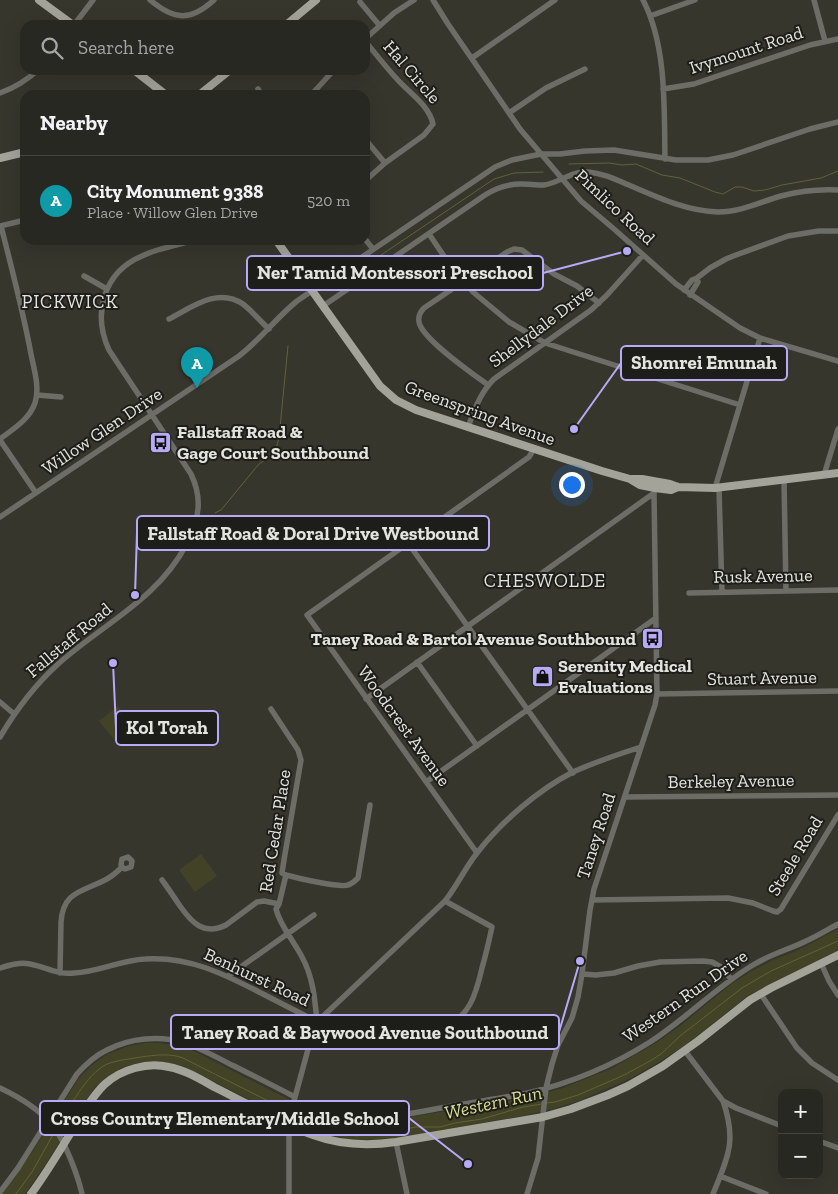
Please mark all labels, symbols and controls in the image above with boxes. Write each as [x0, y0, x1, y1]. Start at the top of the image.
search box [20, 20, 370, 75]
street label: Ivymount Road [686, 21, 806, 79]
icon: search [38, 34, 66, 62]
text: Search here [78, 36, 174, 59]
street label: Hal Circle [379, 36, 445, 108]
text: Nearby [40, 110, 108, 135]
street label: Pimlico Road [571, 164, 660, 250]
text: City Monument 9388 [87, 180, 264, 203]
text: A [51, 191, 62, 210]
text: 520 m [307, 191, 350, 210]
text: Place · Willow Glen Drive [87, 203, 258, 222]
callout: Ner Tamid Montessori Preschool [247, 256, 543, 290]
text: Ner Tamid Montessori Preschool [257, 261, 533, 284]
street label: Shellydale Drive [485, 280, 597, 372]
district label: PICKWICK [21, 290, 119, 313]
callout: Shomrei Emunah [621, 346, 787, 380]
pin: A [181, 347, 213, 388]
text: Shomrei Emunah [631, 351, 777, 374]
street label: Greenspring Avenue [402, 376, 558, 450]
street label: Willow Glen Drive [38, 383, 166, 479]
place label: Fallstaff Road & Gage Court Southbound [177, 421, 370, 464]
bus stop icon: Fallstaff Road & Gage Court Southbound [149, 430, 173, 454]
your location [559, 472, 585, 498]
callout: Fallstaff Road & Doral Drive Westbound [137, 516, 489, 550]
text: Fallstaff Road & Doral Drive Westbound [147, 522, 479, 545]
street label: Rusk Avenue [713, 564, 813, 588]
district label: CHESWOLDE [484, 569, 606, 592]
street label: Fallstaff Road [22, 598, 116, 682]
bus stop icon: Taney Road & Bartol Avenue Southbound [640, 627, 664, 651]
place label: Taney Road & Bartol Avenue Southbound [311, 628, 637, 650]
place label: Serenity Medical Evaluations [558, 655, 692, 698]
street label: Woodcrest Avenue [353, 661, 455, 791]
shop icon: Serenity Medical Evaluations [530, 664, 554, 688]
street label: Stuart Avenue [707, 666, 817, 690]
callout: Kol Torah [116, 711, 218, 745]
text: Kol Torah [126, 716, 208, 739]
street label: Red Cedar Place [254, 768, 296, 894]
street label: Berkeley Avenue [668, 769, 794, 793]
street label: Taney Road [572, 790, 620, 882]
street label: Steele Road [763, 812, 827, 900]
street label: Benhurst Road [200, 943, 314, 1011]
street label: Western Run Drive [618, 945, 752, 1047]
callout: Taney Road & Baywood Avenue Southbound [171, 1015, 559, 1049]
text: Taney Road & Baywood Avenue Southbound [182, 1021, 549, 1044]
water label: Western Run [442, 1081, 544, 1124]
map controls [778, 1089, 823, 1179]
button: + [778, 1089, 823, 1134]
callout: Cross Country Elementary/Middle School [40, 1101, 409, 1135]
text: Cross Country Elementary/Middle School [51, 1107, 400, 1130]
button: − [778, 1134, 823, 1179]

